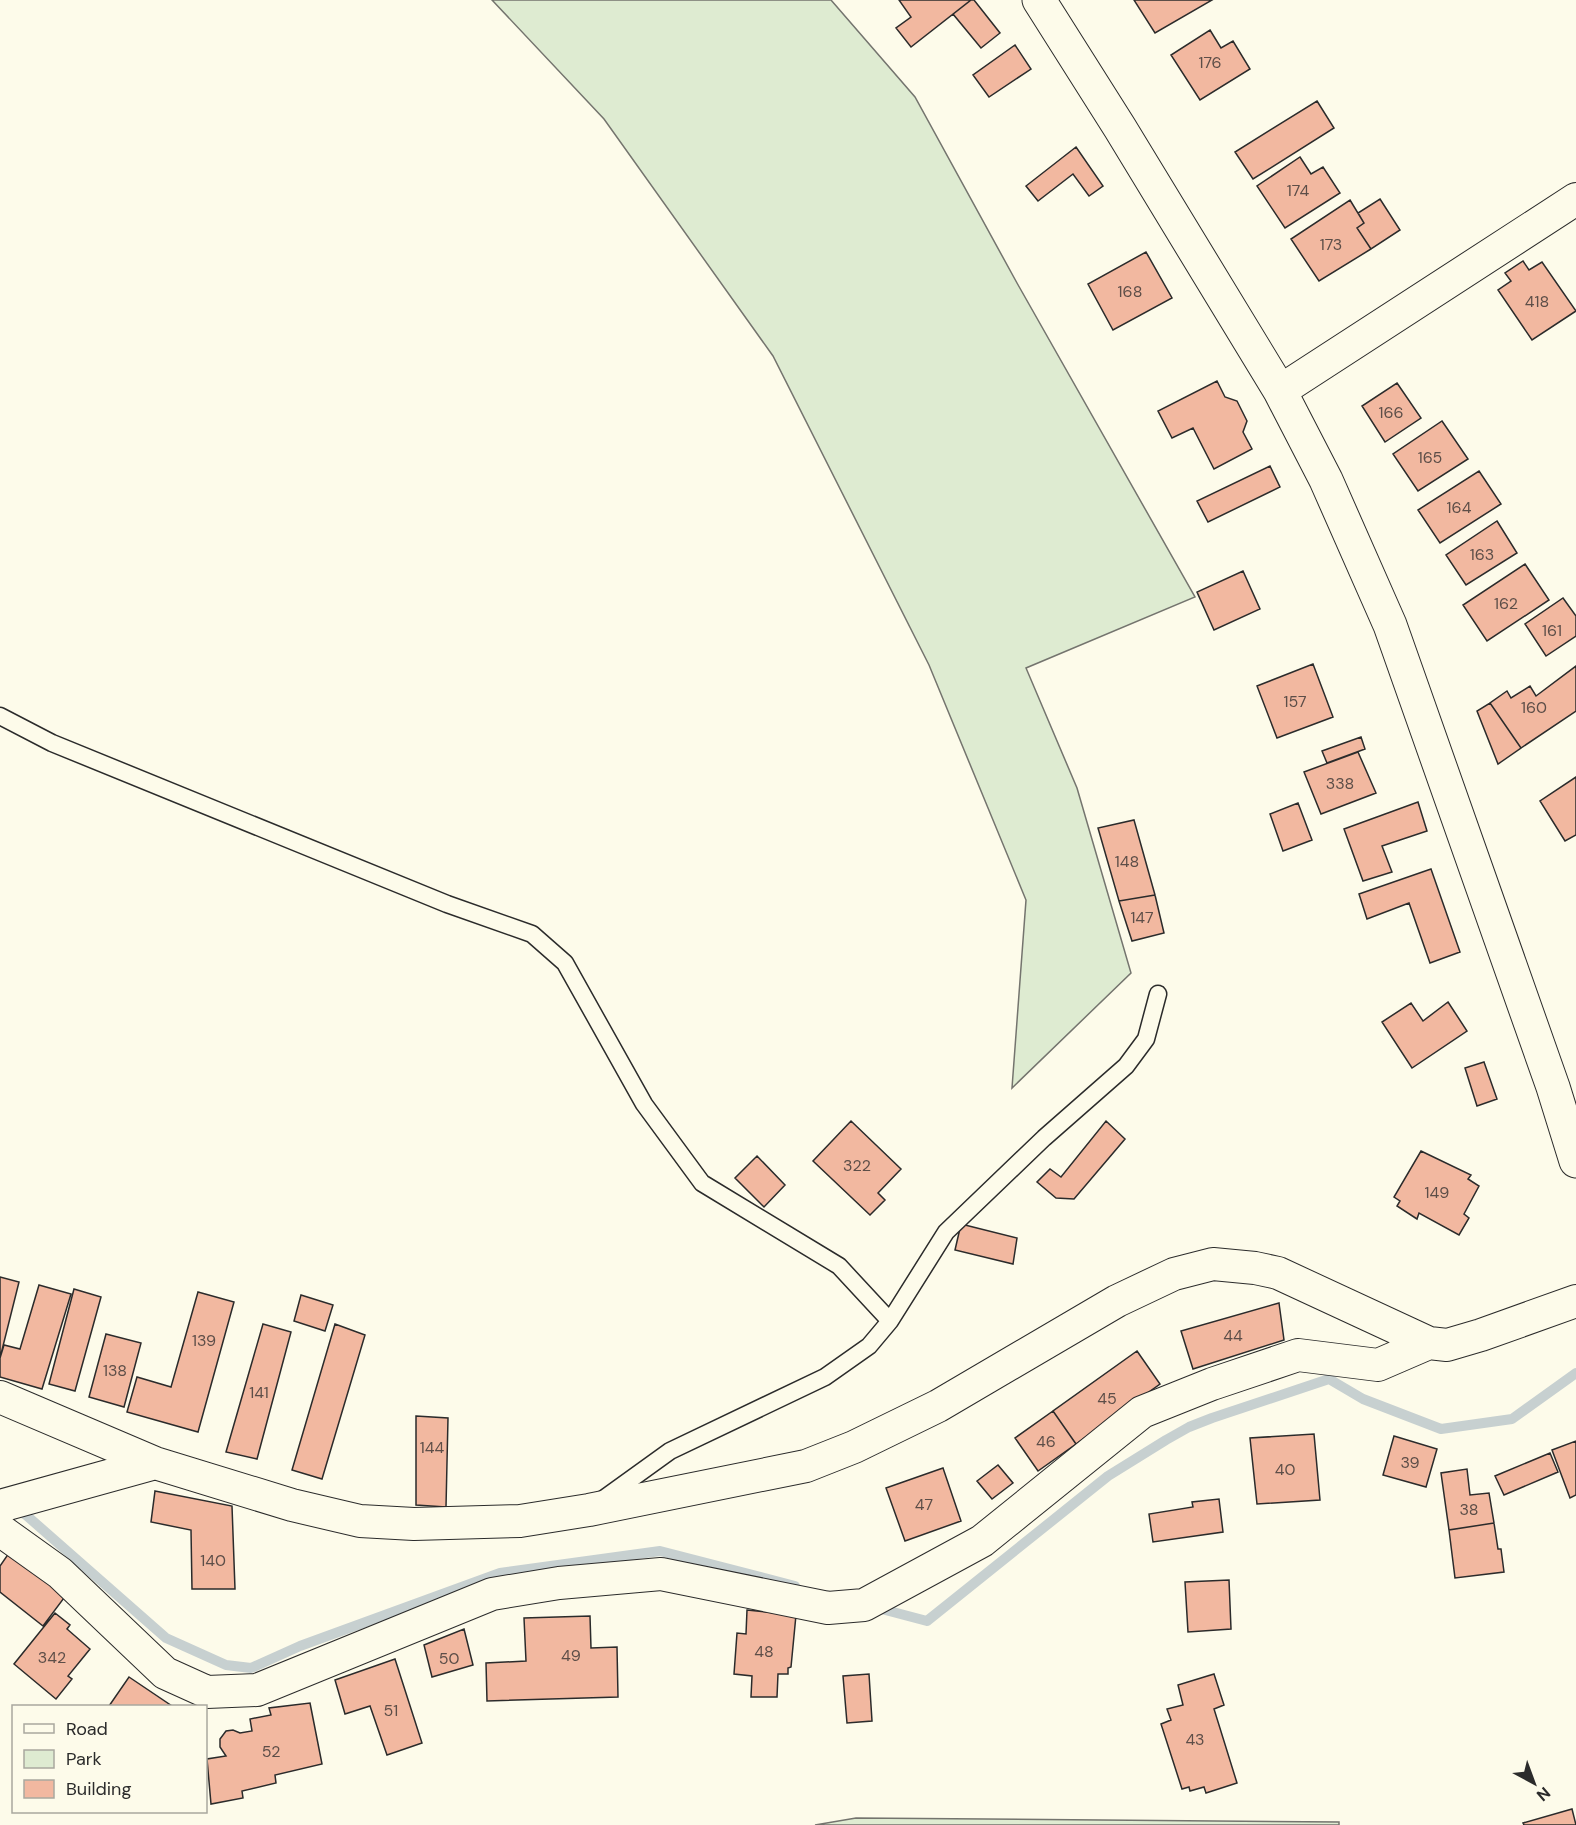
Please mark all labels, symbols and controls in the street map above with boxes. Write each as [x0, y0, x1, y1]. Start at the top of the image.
house number: 176 [1198, 52, 1222, 73]
house number: 174 [1287, 180, 1309, 201]
house number: 173 [1320, 234, 1342, 255]
house number: 168 [1118, 281, 1142, 302]
house number: 418 [1525, 291, 1549, 312]
house number: 166 [1378, 402, 1404, 423]
house number: 165 [1418, 447, 1442, 468]
house number: 164 [1447, 497, 1472, 518]
house number: 163 [1470, 544, 1494, 565]
house number: 162 [1494, 593, 1518, 614]
house number: 161 [1542, 620, 1562, 641]
house number: 157 [1283, 691, 1307, 712]
house number: 160 [1521, 697, 1547, 718]
house number: 338 [1326, 773, 1354, 794]
house number: 148 [1115, 851, 1139, 872]
house number: 147 [1130, 907, 1154, 928]
house number: 322 [843, 1155, 871, 1176]
house number: 149 [1425, 1182, 1449, 1203]
house number: 44 [1223, 1325, 1243, 1346]
house number: 139 [192, 1330, 216, 1351]
house number: 138 [103, 1360, 127, 1381]
house number: 141 [249, 1382, 269, 1403]
house number: 45 [1097, 1388, 1117, 1409]
house number: 46 [1036, 1431, 1056, 1452]
house number: 144 [420, 1437, 444, 1458]
house number: 39 [1400, 1452, 1420, 1473]
house number: 40 [1275, 1459, 1295, 1480]
house number: 47 [915, 1494, 933, 1515]
house number: 38 [1459, 1499, 1479, 1520]
house number: 140 [200, 1550, 226, 1571]
house number: 48 [754, 1641, 774, 1662]
house number: 49 [561, 1645, 581, 1666]
house number: 342 [38, 1647, 66, 1668]
house number: 50 [439, 1648, 459, 1669]
house number: 51 [384, 1700, 398, 1721]
legend [12, 1705, 207, 1813]
text: Road [66, 1717, 108, 1741]
house number: 43 [1185, 1729, 1205, 1750]
house number: 52 [262, 1741, 280, 1762]
text: Park [66, 1747, 102, 1771]
north arrow [1504, 1753, 1564, 1813]
text: Building [66, 1777, 131, 1801]
text: N [1532, 1782, 1555, 1806]

